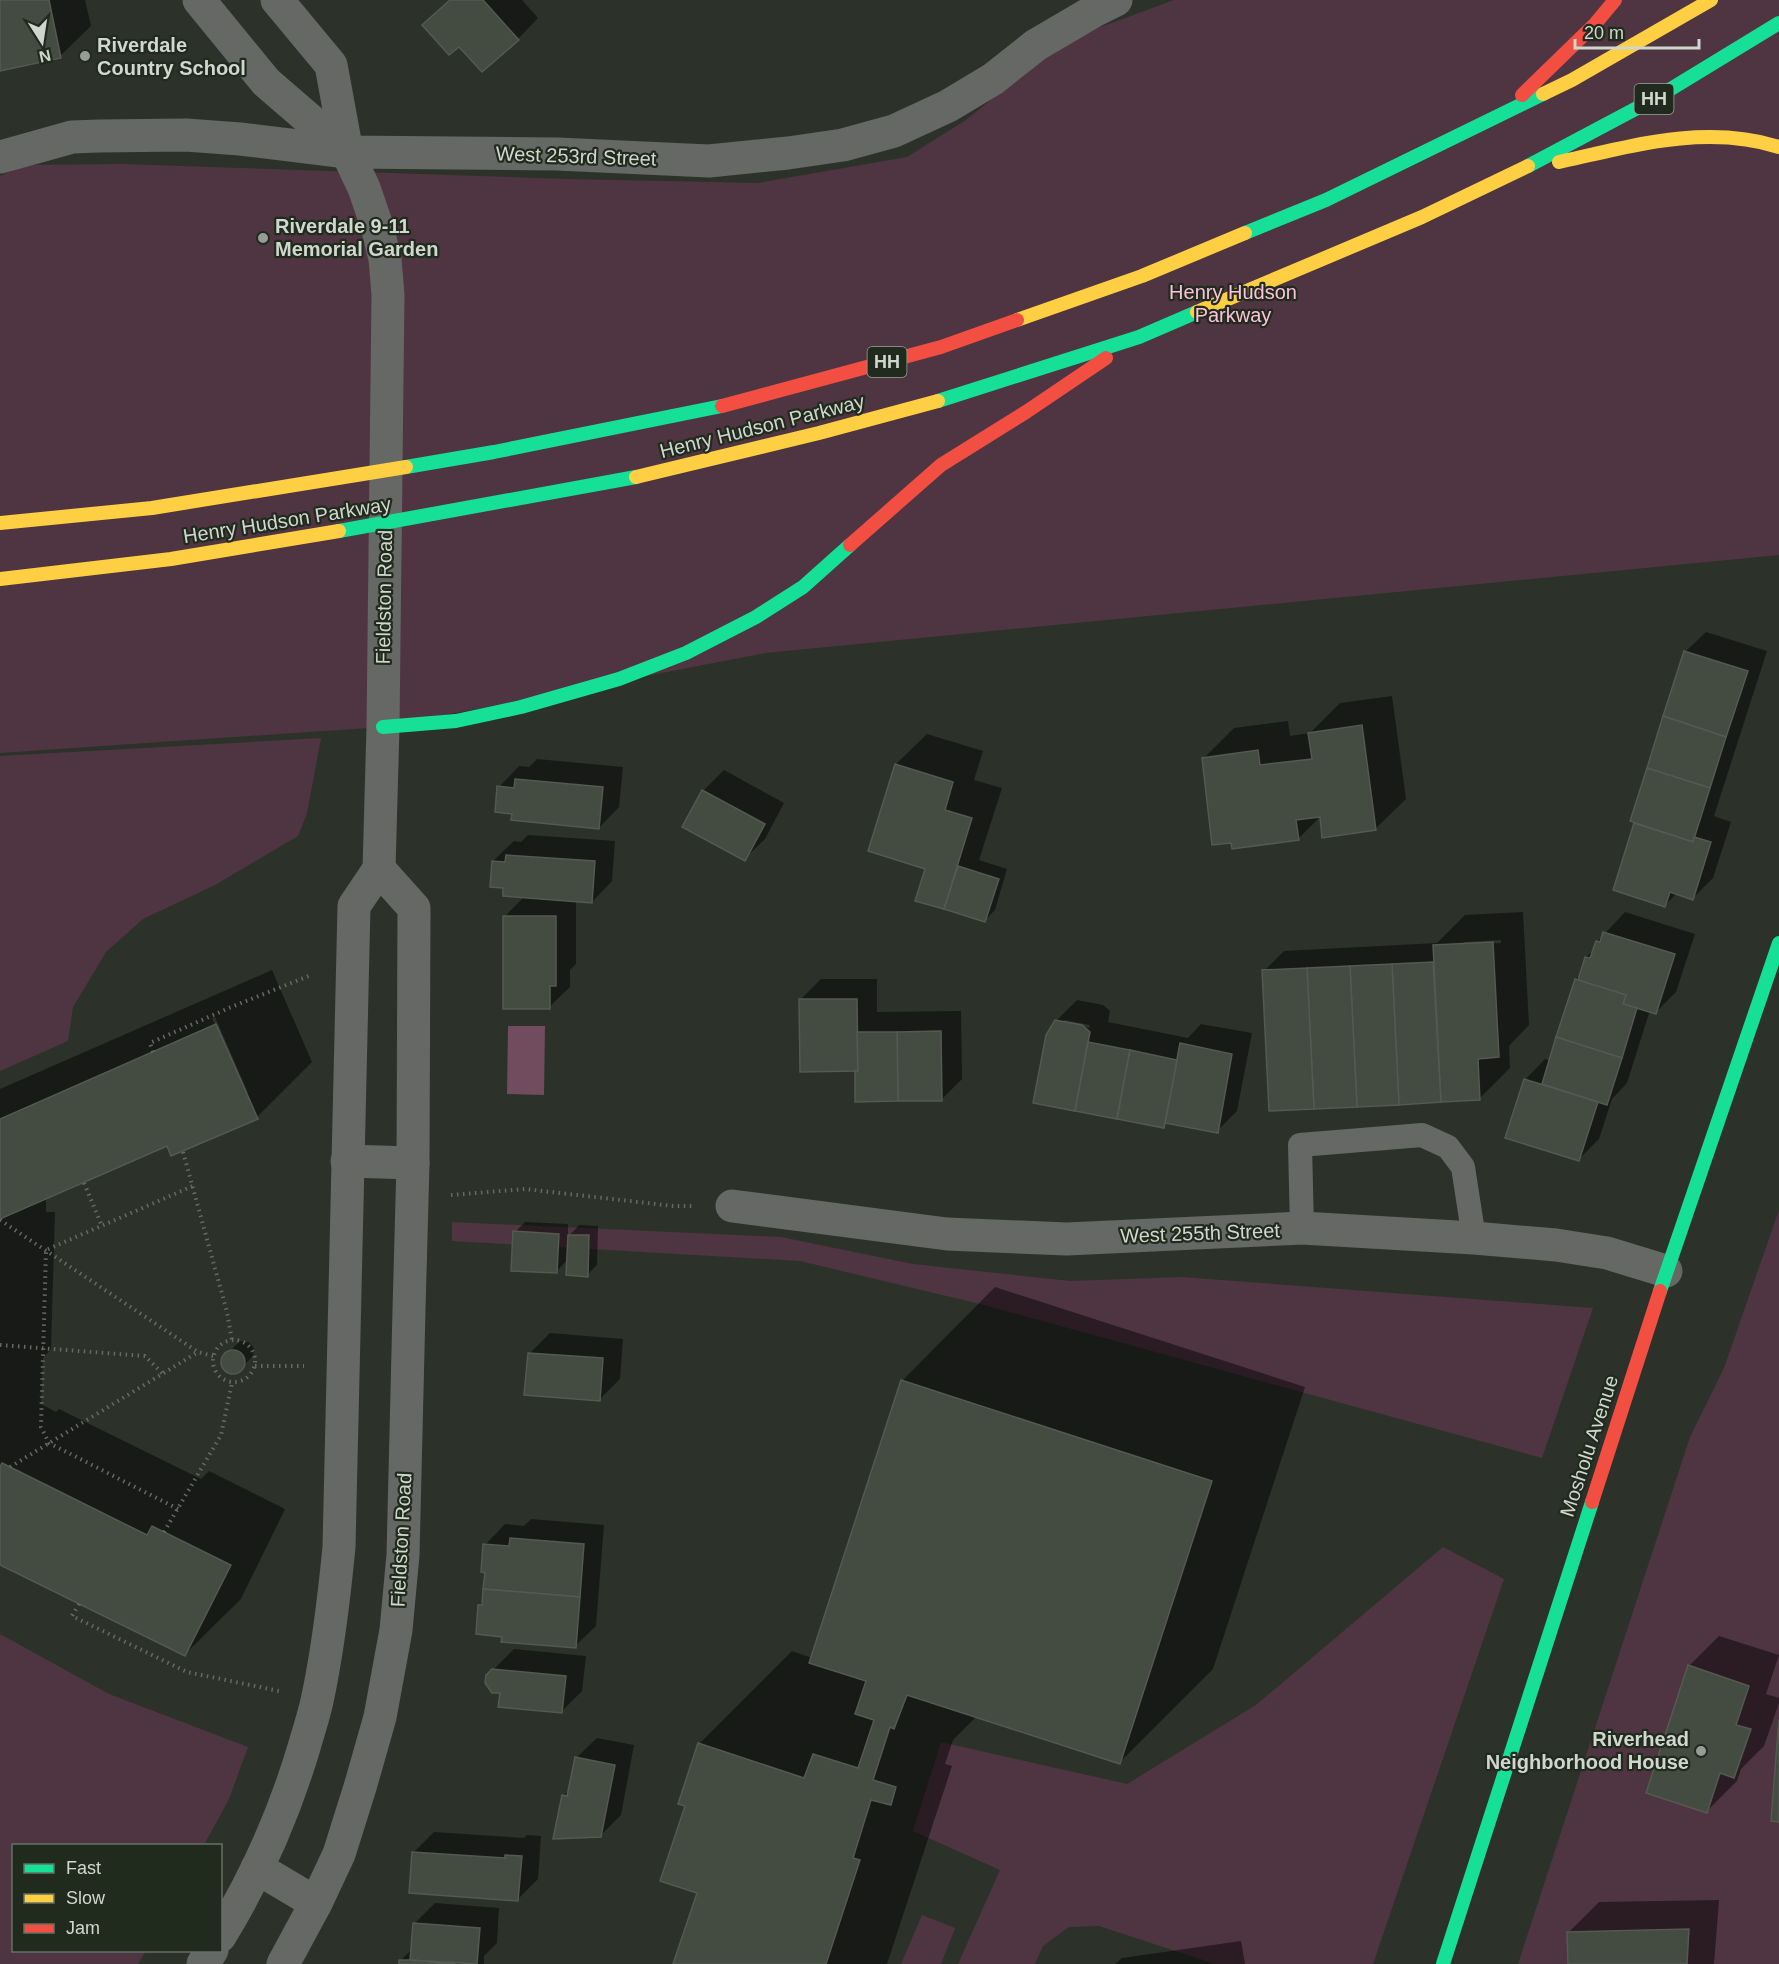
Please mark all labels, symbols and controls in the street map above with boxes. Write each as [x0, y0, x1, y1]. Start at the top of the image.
north arrow [12, 12, 72, 72]
scale bar [1575, 12, 1700, 50]
text: 20 m [1584, 23, 1624, 43]
place label: Riverdale Country School [97, 34, 246, 79]
text: N [38, 47, 52, 66]
marker: Riverdale Country School [78, 49, 92, 63]
road number: HH [1634, 84, 1674, 114]
street label: West 253rd Street [495, 142, 657, 170]
place label: Riverdale 9-11 Memorial Garden [275, 215, 438, 260]
marker: Riverdale 9-11 Memorial Garden [256, 231, 270, 245]
park label: Henry Hudson Parkway [1169, 281, 1297, 326]
road number: HH [868, 347, 906, 377]
street label: Henry Hudson Parkway [657, 390, 867, 462]
street label: Henry Hudson Parkway [182, 493, 392, 547]
street label: Fieldston Road [372, 530, 396, 664]
street label: West 255th Street [1120, 1219, 1281, 1247]
street label: Mosholu Avenue [1556, 1372, 1622, 1520]
street label: Fieldston Road [386, 1472, 416, 1608]
place label: Riverhead Neighborhood House [1486, 1728, 1689, 1773]
marker: Riverhead Neighborhood House [1694, 1744, 1708, 1758]
legend [12, 1844, 222, 1952]
text: Fast [66, 1858, 101, 1878]
text: Slow [66, 1888, 106, 1908]
text: Jam [66, 1918, 100, 1938]

